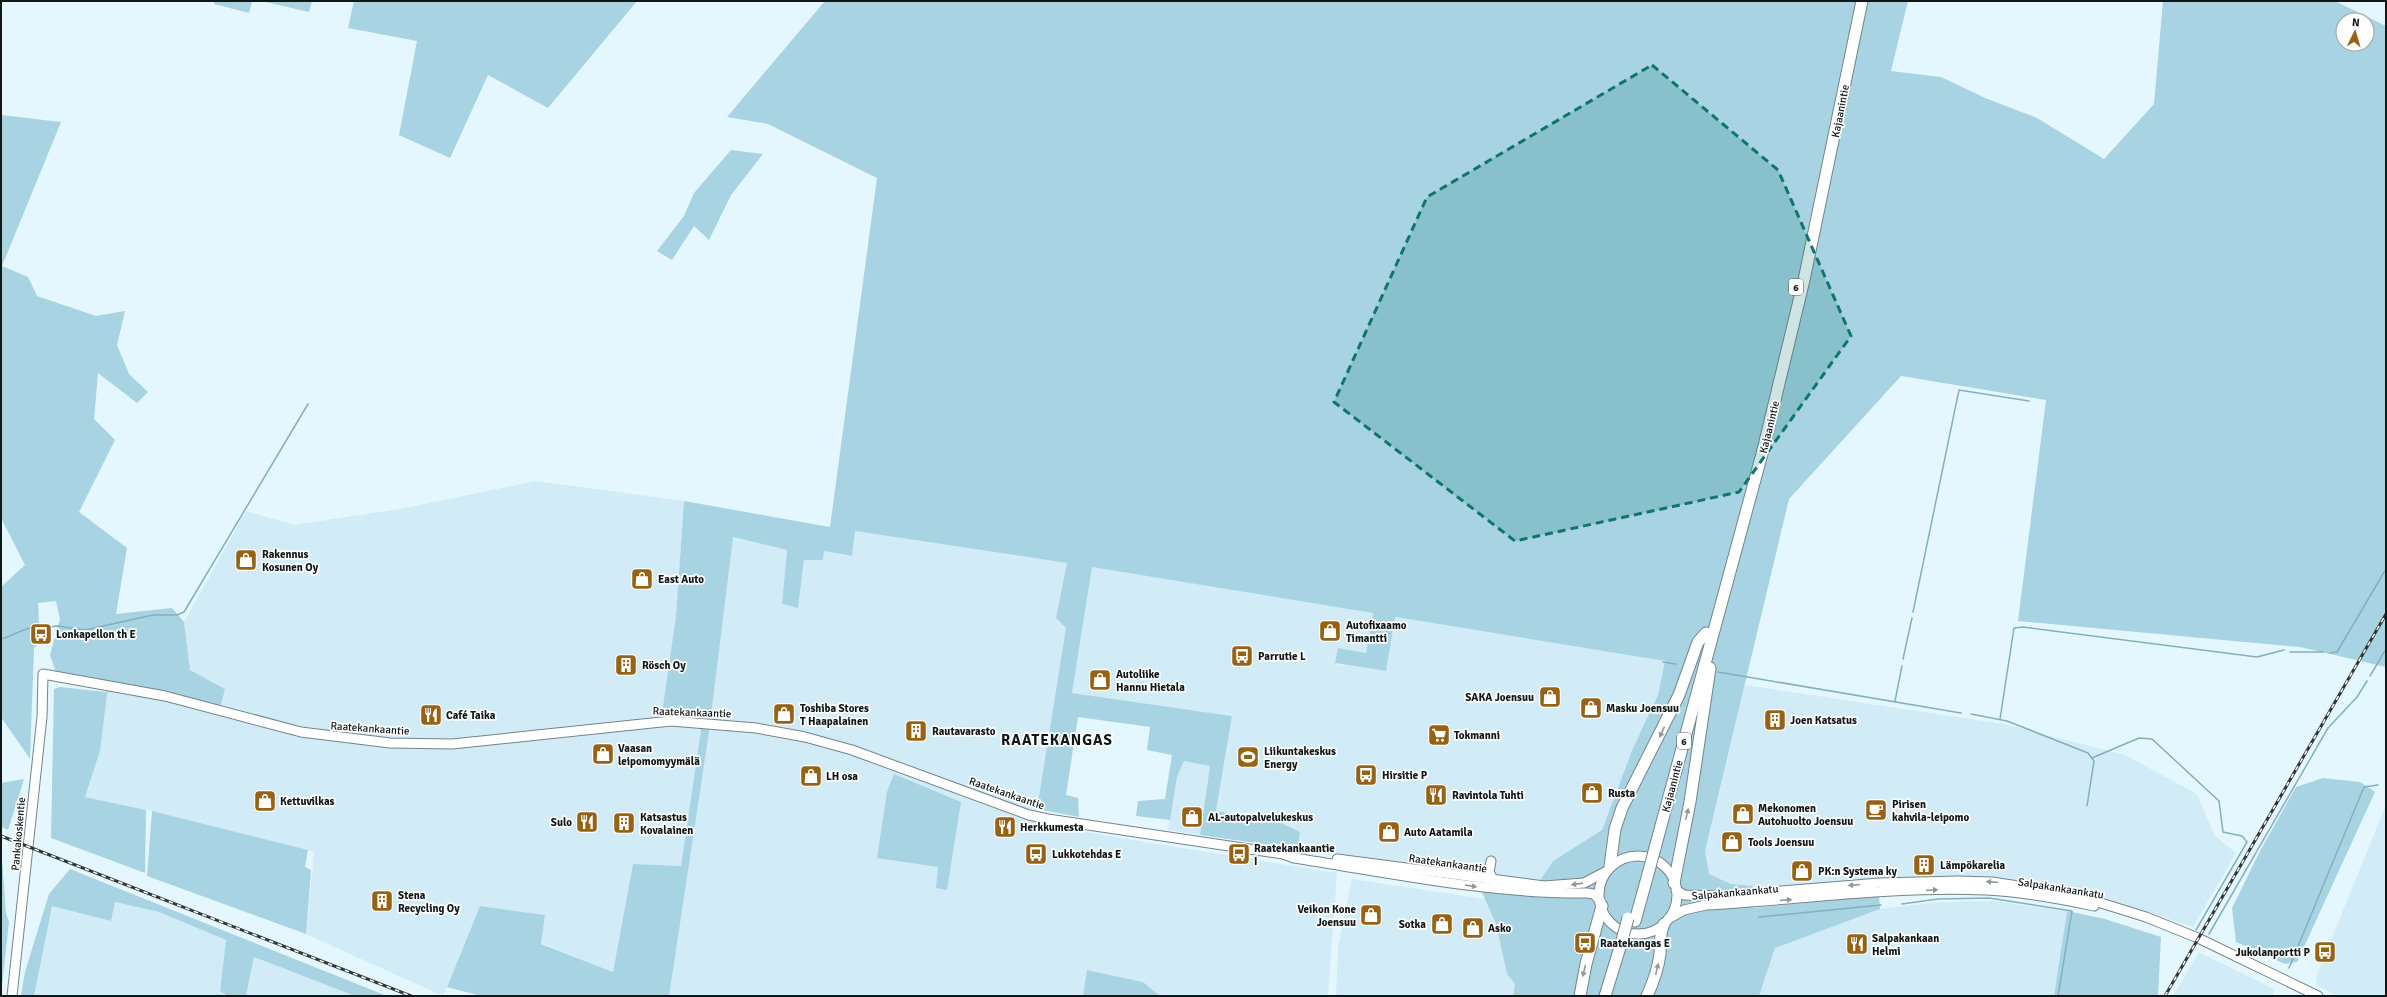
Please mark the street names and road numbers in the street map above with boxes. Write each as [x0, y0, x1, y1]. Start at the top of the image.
street label: Kajaanintie [1829, 83, 1852, 139]
road number: 6 [1789, 279, 1803, 295]
street label: Kajaanintie [1757, 399, 1782, 455]
street label: Raatekankaantie [652, 705, 732, 720]
street label: Raatekankaantie [330, 719, 410, 738]
road number: 6 [1677, 733, 1691, 749]
street label: Kajaanintie [1659, 758, 1686, 814]
street label: Raatekankaantie [967, 774, 1046, 812]
street label: Pankakoskentie [9, 797, 28, 871]
street label: Raatekankaantie [1408, 852, 1488, 875]
street label: Salpakankaankatu [2017, 875, 2105, 902]
street label: Salpakankaankatu [1691, 882, 1779, 903]

